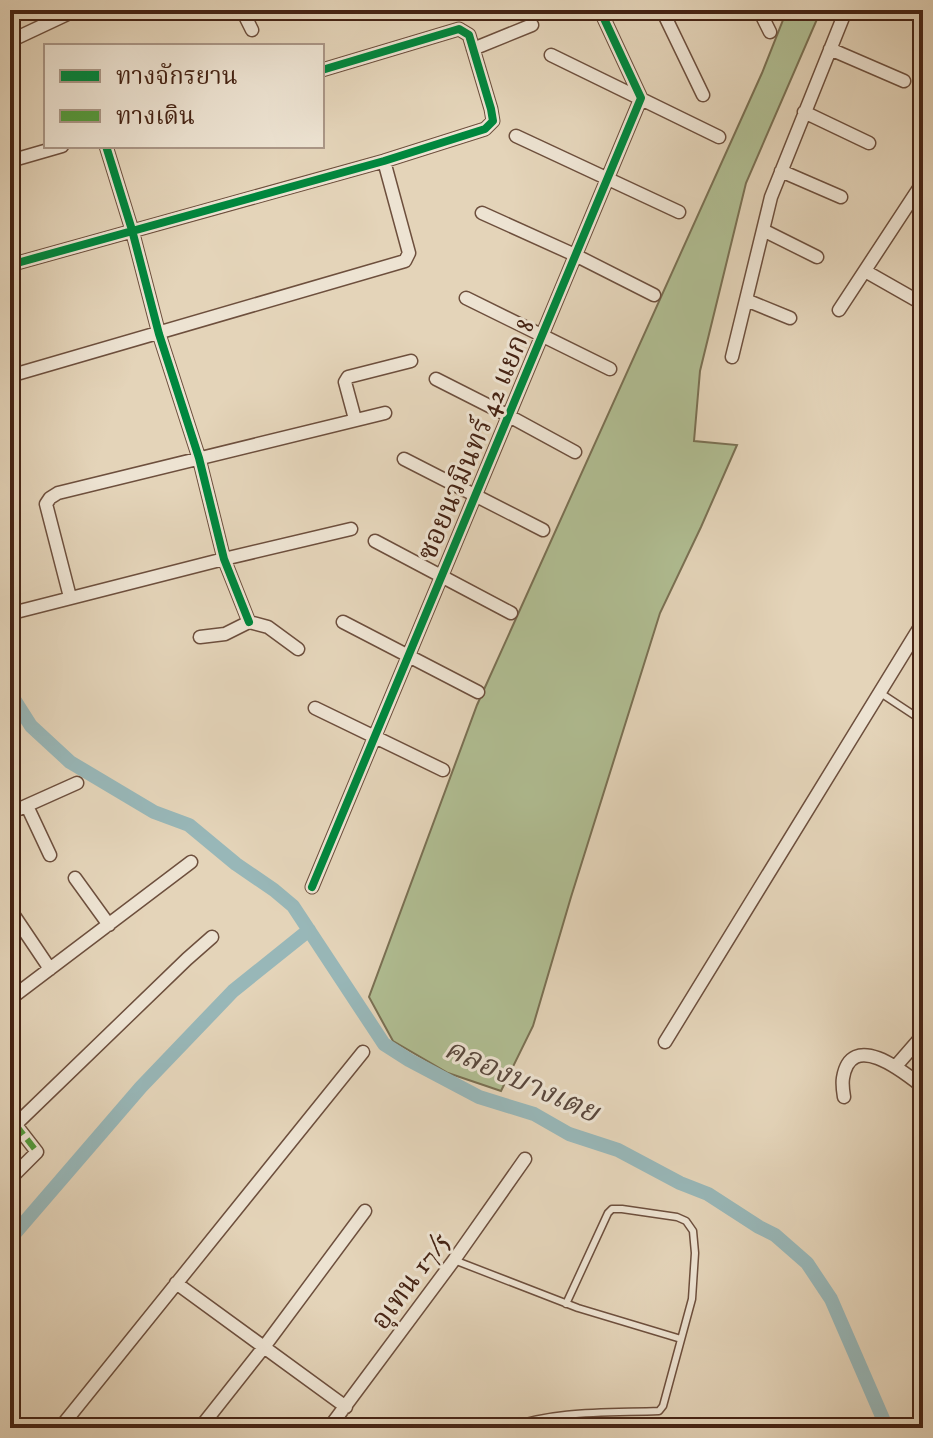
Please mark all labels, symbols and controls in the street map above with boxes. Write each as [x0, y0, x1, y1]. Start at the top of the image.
legend [44, 44, 324, 148]
text: ทางจักรยาน [116, 62, 238, 93]
text: ทางเดิน [116, 102, 195, 133]
street label: ซอยนวมินทร์ 42 แยก 8 [410, 314, 544, 566]
water label: คลองบางเตย [438, 1031, 606, 1134]
street label: อุเทน 17/5 [364, 1226, 458, 1337]

